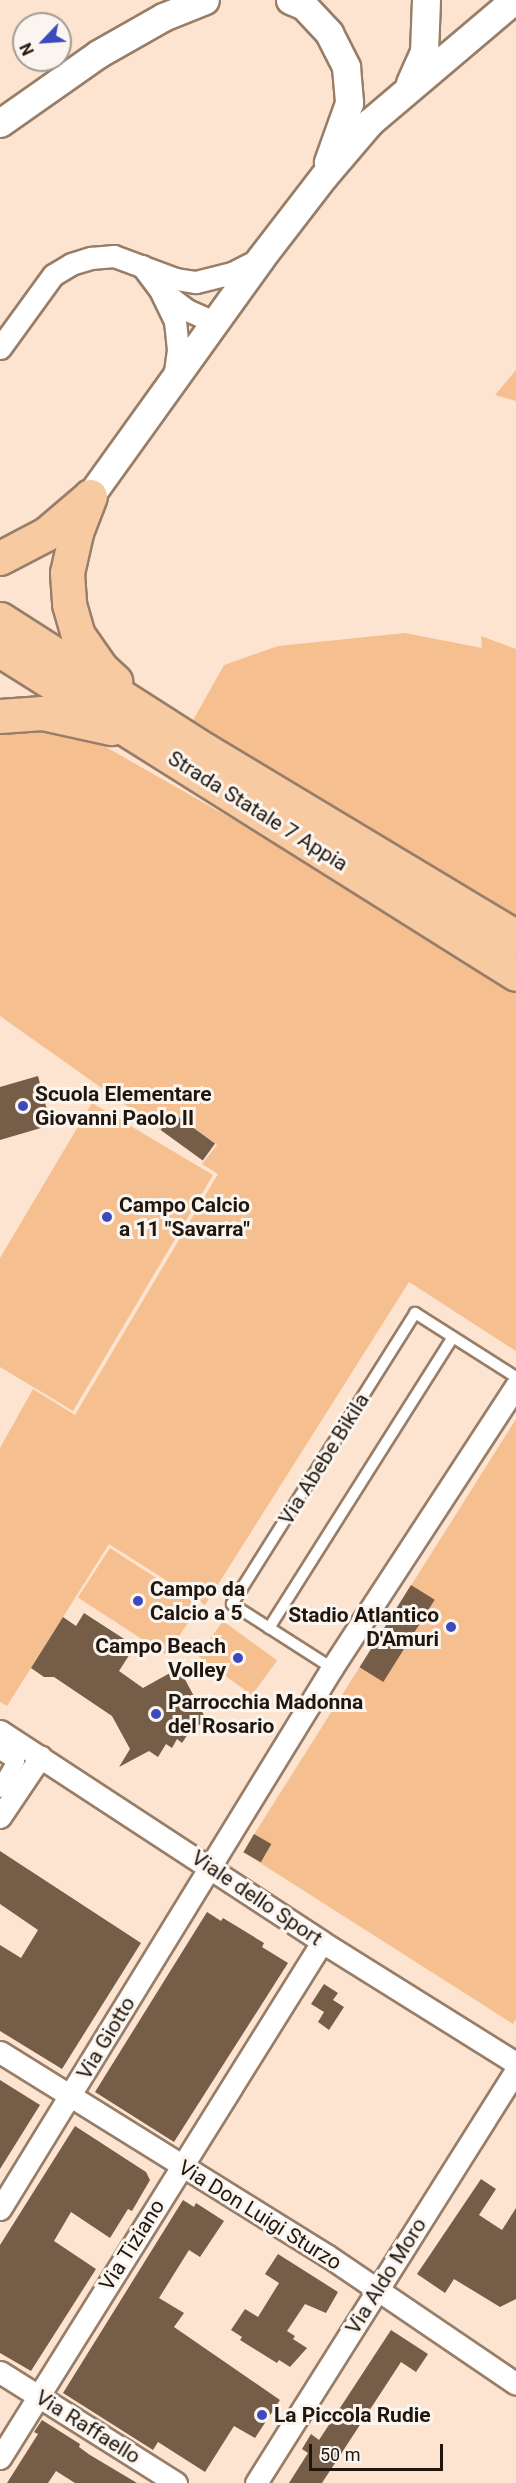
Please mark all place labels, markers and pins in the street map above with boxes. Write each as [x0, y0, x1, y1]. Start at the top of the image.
place label: Scuola Elementare Giovanni Paolo II [35, 1081, 212, 1131]
marker: Scuola Elementare Giovanni Paolo II [16, 1099, 30, 1113]
place label: Campo Calcio a 11 "Savarra" [119, 1192, 250, 1242]
marker: Campo Calcio a 11 "Savarra" [100, 1210, 114, 1224]
place label: Campo da Calcio a 5 [150, 1576, 245, 1626]
marker: Campo da Calcio a 5 [131, 1594, 145, 1608]
place label: Stadio Atlantico D'Amuri [288, 1602, 439, 1652]
marker: Stadio Atlantico D'Amuri [444, 1620, 458, 1634]
place label: Campo Beach Volley [95, 1633, 226, 1683]
marker: Campo Beach Volley [231, 1651, 245, 1665]
place label: Parrocchia Madonna del Rosario [168, 1689, 363, 1739]
marker: Parrocchia Madonna del Rosario [149, 1707, 163, 1721]
place label: La Piccola Rudie [274, 2402, 431, 2428]
marker: La Piccola Rudie [255, 2408, 269, 2422]

